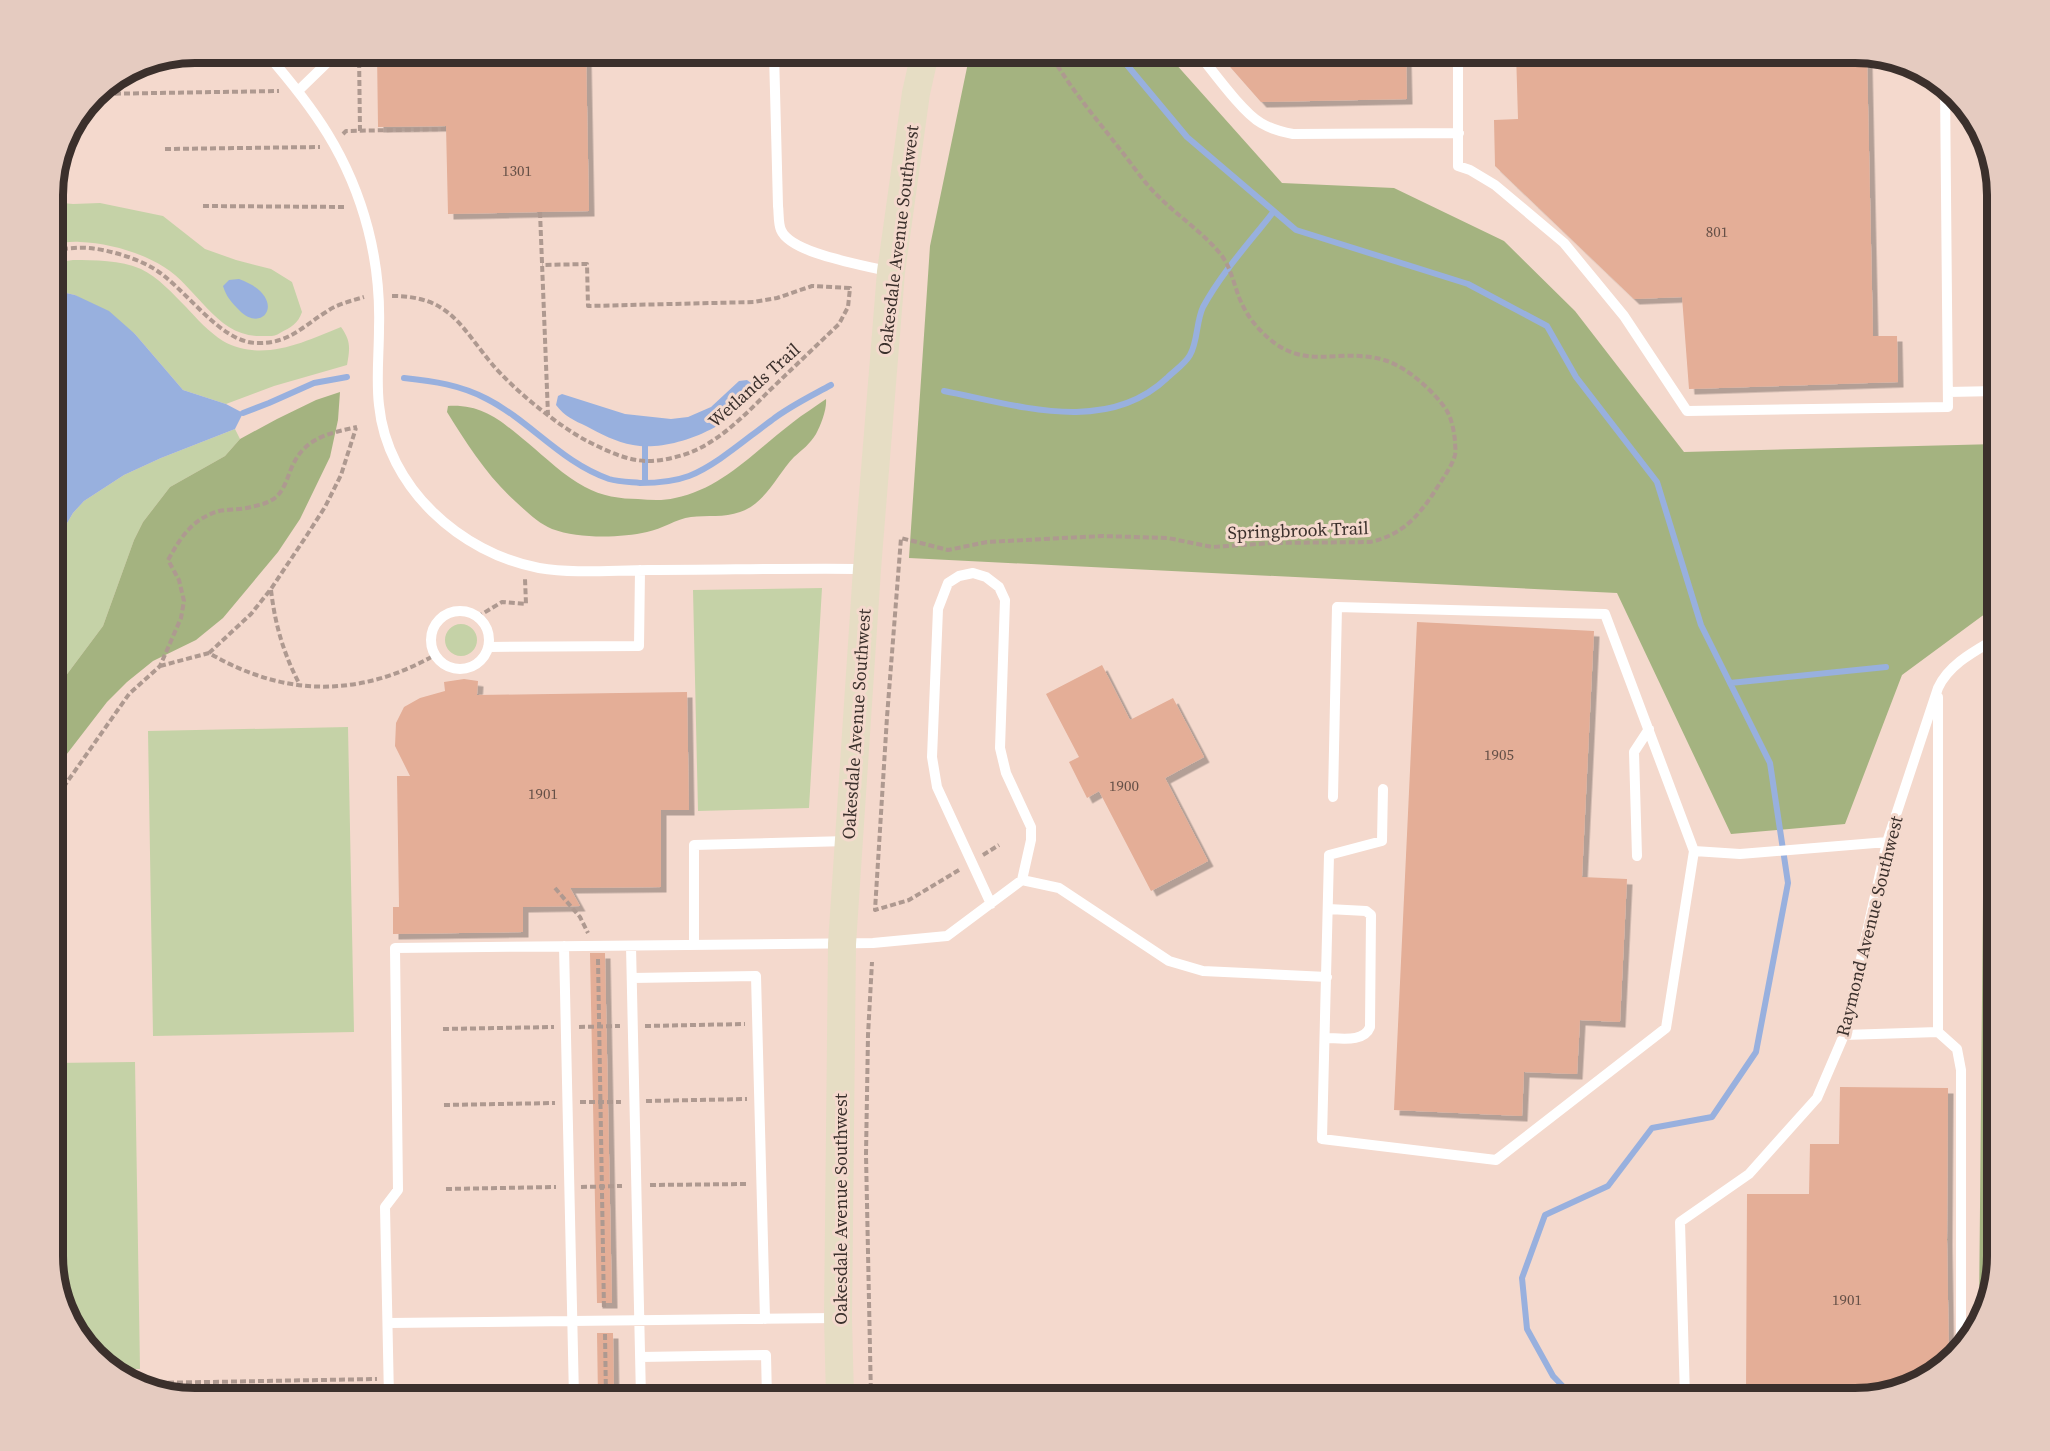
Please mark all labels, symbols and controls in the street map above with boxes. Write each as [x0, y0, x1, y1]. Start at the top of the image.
street label: Oakesdale Avenue Southwest [871, 124, 925, 356]
house number: 1301 [502, 160, 532, 181]
house number: 801 [1706, 221, 1728, 242]
street label: Wetlands Trail [703, 337, 805, 433]
street label: Springbrook Trail [1227, 515, 1369, 545]
street label: Oakesdale Avenue Southwest [835, 608, 877, 840]
house number: 1905 [1484, 744, 1514, 765]
house number: 1900 [1109, 775, 1139, 796]
house number: 1901 [528, 783, 558, 804]
street label: Raymond Avenue Southwest [1829, 813, 1909, 1039]
street label: Oakesdale Avenue Southwest [828, 1093, 853, 1325]
house number: 1901 [1832, 1289, 1862, 1310]

